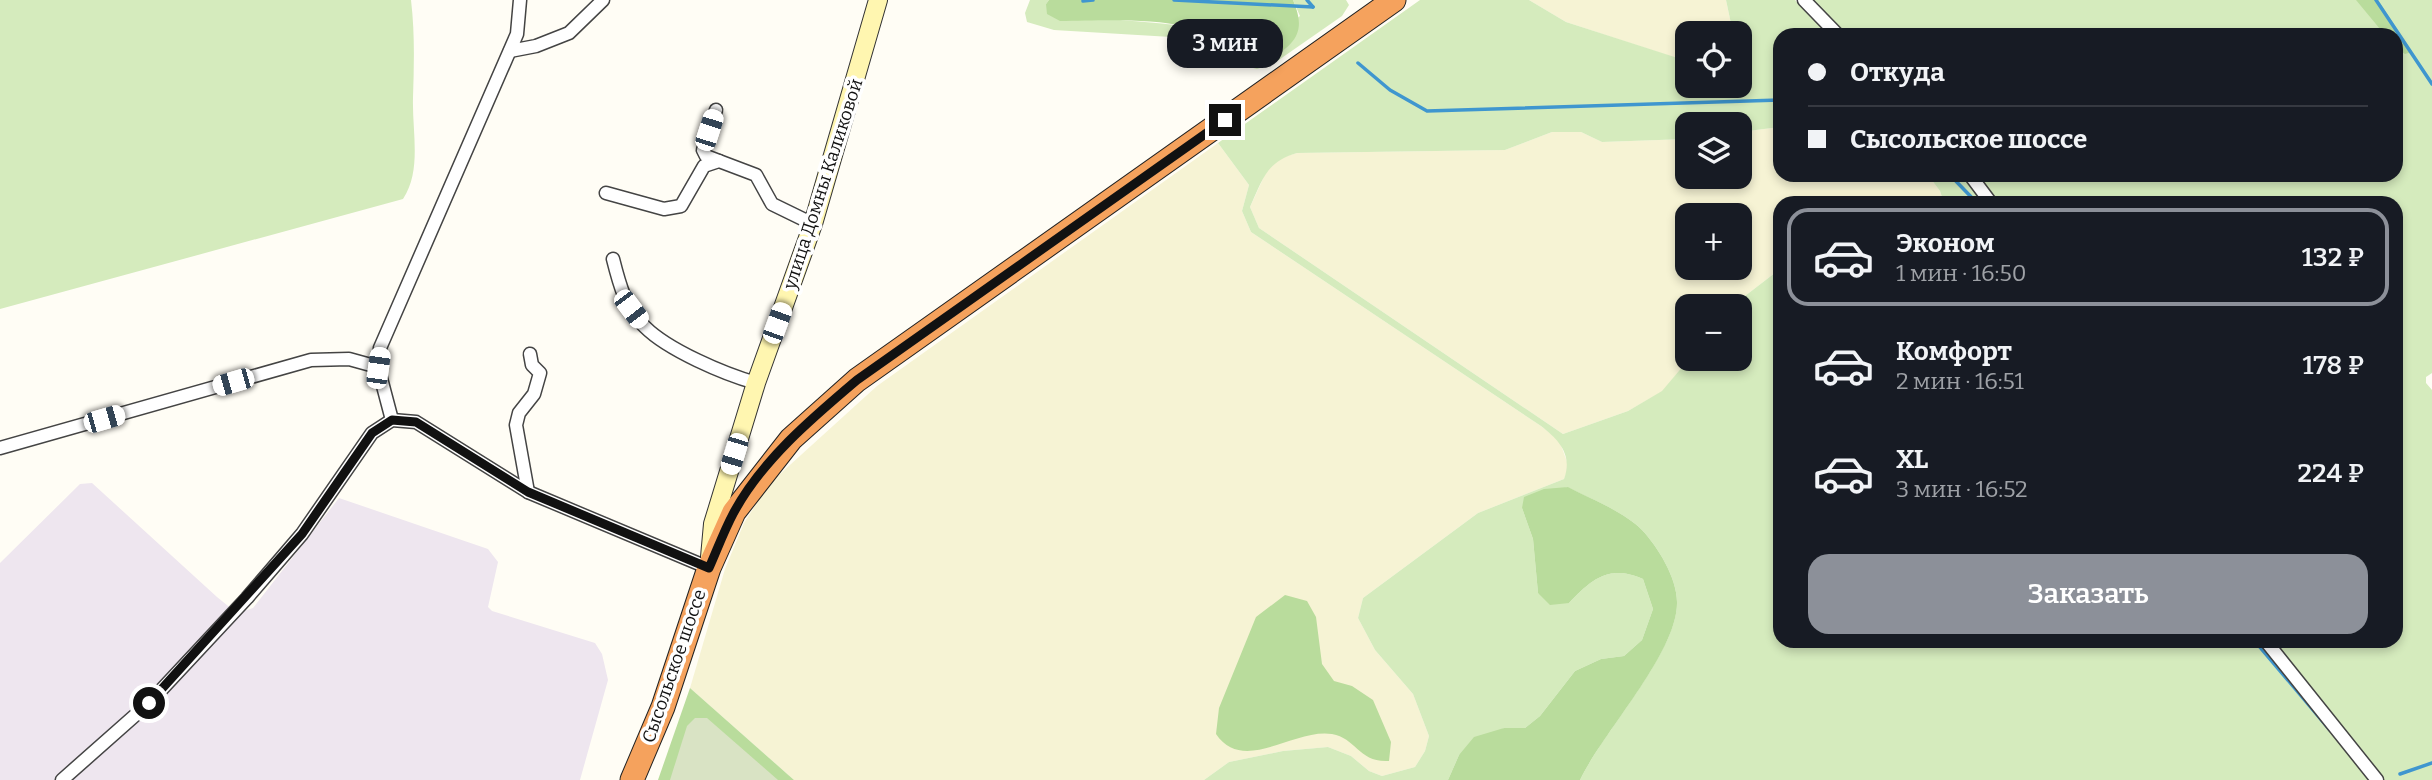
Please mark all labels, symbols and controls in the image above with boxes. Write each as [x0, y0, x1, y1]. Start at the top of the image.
callout: 3 мин [1167, 18, 1283, 68]
map controls [1675, 21, 1752, 371]
button: locate [1675, 21, 1752, 98]
text: 3 мин [1192, 29, 1258, 57]
text: Откуда [1850, 57, 1945, 88]
street label: улица Домны Каликовой [778, 76, 867, 293]
route end [1209, 104, 1241, 136]
car [693, 107, 726, 153]
button: layers [1675, 112, 1752, 189]
text: Сысольское шоссе [1850, 124, 2087, 155]
button: + [1675, 203, 1752, 280]
icon: car [1812, 226, 1875, 289]
text: Эконом [1896, 228, 1995, 259]
text: 132 ₽ [2302, 242, 2364, 273]
text: 1 мин · 16:50 [1896, 259, 2026, 287]
car [610, 286, 653, 332]
button: − [1675, 294, 1752, 371]
car [760, 300, 795, 346]
icon: car [1812, 334, 1875, 397]
text: Комфорт [1896, 336, 2012, 367]
car [365, 346, 392, 390]
text: 178 ₽ [2302, 350, 2364, 381]
car [210, 366, 257, 398]
text: 2 мин · 16:51 [1896, 367, 2024, 395]
car [81, 403, 128, 435]
car [718, 431, 751, 477]
icon: car [1812, 442, 1875, 505]
text: XL [1896, 444, 1928, 475]
text: 224 ₽ [2298, 458, 2364, 489]
text: 3 мин · 16:52 [1896, 475, 2028, 503]
button: Заказать [1808, 554, 2368, 634]
street label: Сысольское шоссе [637, 586, 711, 746]
route start [133, 687, 165, 719]

